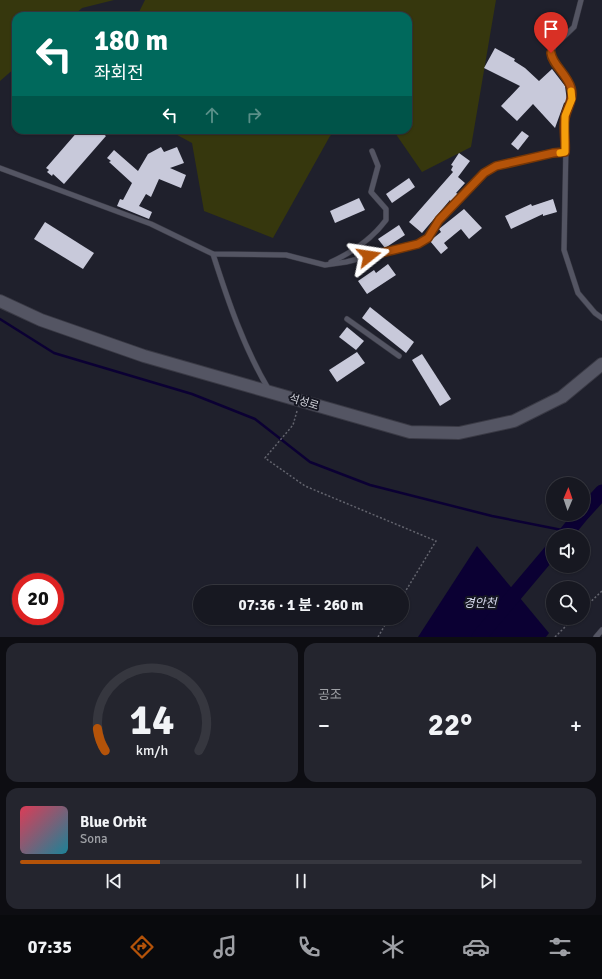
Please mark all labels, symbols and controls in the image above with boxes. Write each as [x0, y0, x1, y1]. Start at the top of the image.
pin [534, 12, 568, 53]
icon: arrive [540, 18, 562, 40]
text: 180 m [94, 24, 168, 58]
icon: left [28, 28, 80, 80]
text: 좌회전 [94, 62, 144, 84]
icon: left [159, 104, 181, 126]
icon: ahead [201, 104, 223, 126]
icon: right [243, 104, 265, 126]
position arrow [348, 235, 390, 277]
street label: 석성로 [288, 391, 320, 413]
north arrow [546, 477, 590, 521]
map controls [546, 477, 590, 625]
button: sound [546, 529, 590, 573]
speed limit sign: 20 [12, 573, 64, 625]
button: search [546, 581, 590, 625]
text: 07:36 · 1 분 · 260 m [239, 596, 363, 614]
water label: 경안천 [463, 596, 499, 611]
text: 공조 [318, 687, 342, 703]
text: 14 [130, 694, 174, 745]
text: 22° [428, 707, 472, 744]
text: − [318, 712, 330, 739]
text: + [570, 712, 582, 739]
text: km/h [136, 741, 168, 758]
text: Blue Orbit [80, 813, 147, 831]
text: Sona [80, 831, 108, 847]
icon: previous [103, 870, 125, 892]
icon: pause [290, 870, 312, 892]
icon: next [477, 870, 499, 892]
icon: directions [128, 933, 156, 961]
icon: music [211, 933, 239, 961]
icon: phone [295, 933, 323, 961]
icon: climate [379, 933, 407, 961]
icon: car [462, 933, 490, 961]
icon: filters [546, 933, 574, 961]
text: 07:35 [28, 936, 72, 958]

